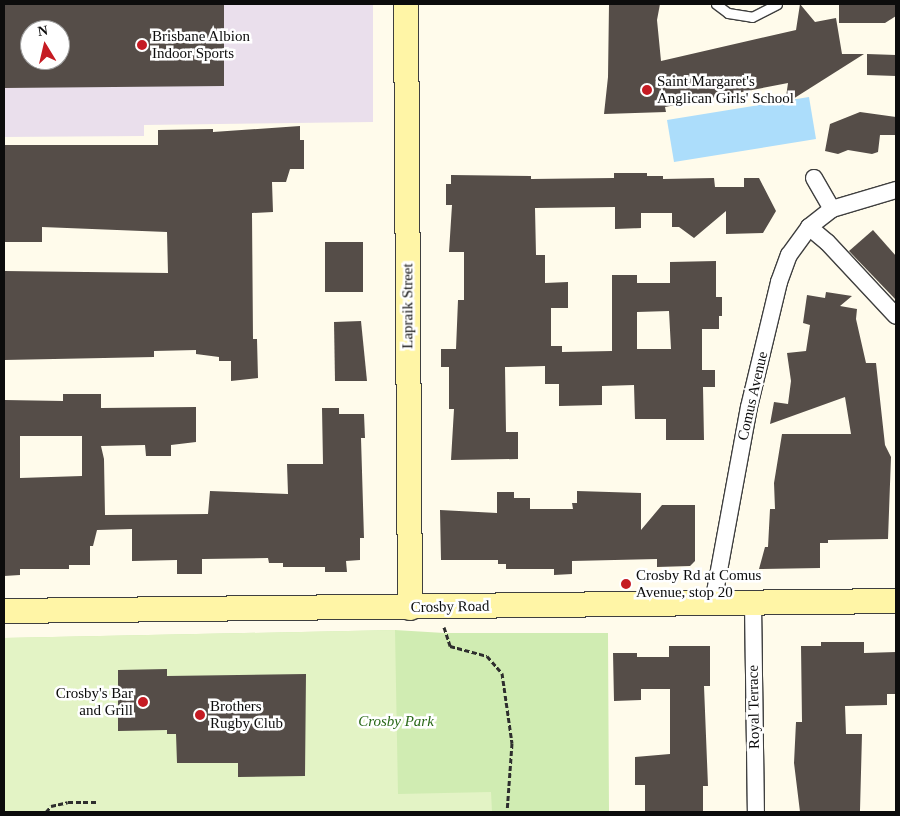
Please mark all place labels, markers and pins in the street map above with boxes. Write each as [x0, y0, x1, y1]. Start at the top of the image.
place label: Brisbane Albion Indoor Sports [152, 27, 251, 62]
marker: Brisbane Albion Indoor Sports [136, 39, 148, 51]
place label: Saint Margaret's Anglican Girls' School [657, 72, 794, 107]
marker: Saint Margaret's Anglican Girls' School [641, 84, 653, 96]
place label: Crosby Rd at Comus Avenue, stop 20 [636, 566, 761, 601]
marker: Crosby Rd at Comus Avenue, stop 20 [620, 578, 632, 590]
place label: Crosby's Bar and Grill [56, 684, 133, 719]
marker: Crosby's Bar and Grill [137, 696, 149, 708]
place label: Brothers Rugby Club [210, 697, 283, 732]
marker: Brothers Rugby Club [194, 709, 206, 721]

